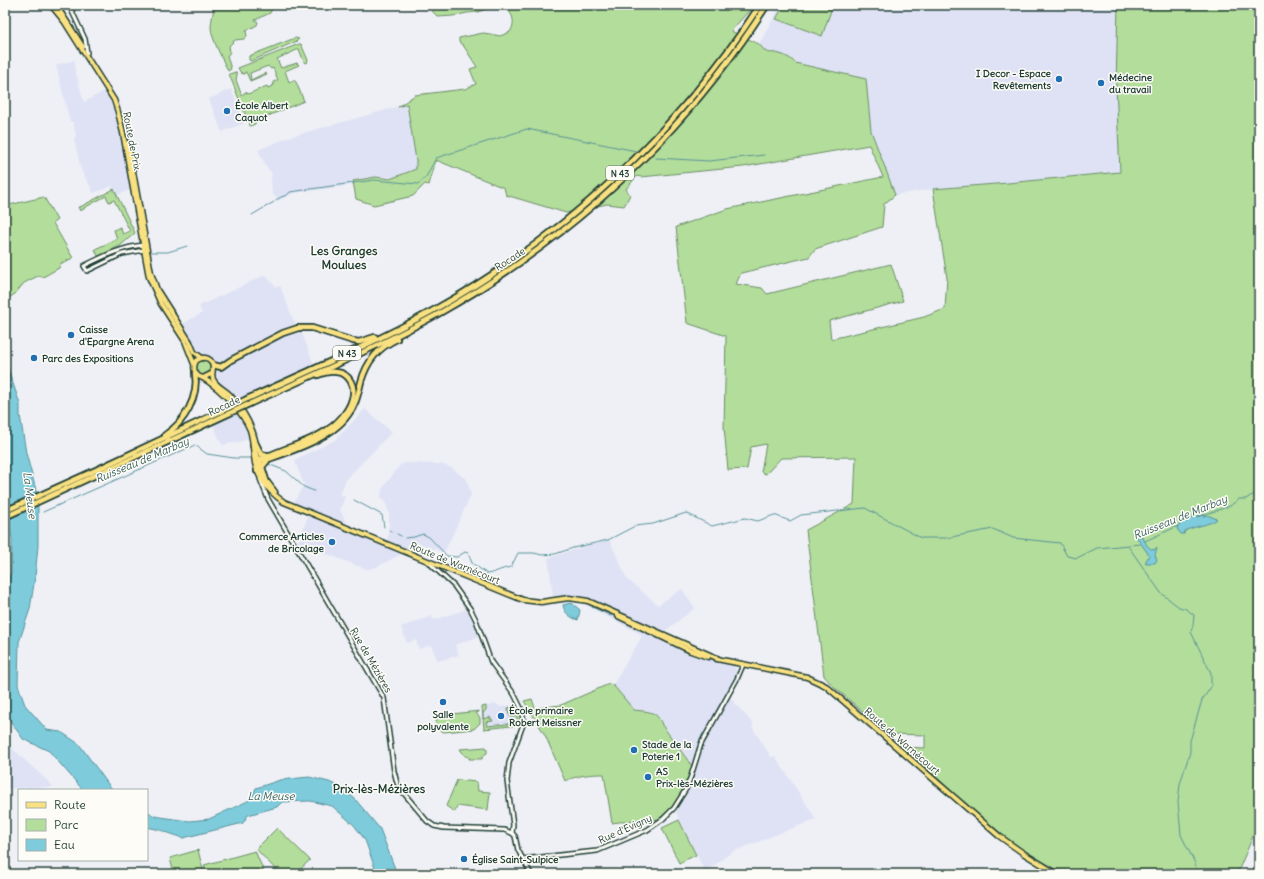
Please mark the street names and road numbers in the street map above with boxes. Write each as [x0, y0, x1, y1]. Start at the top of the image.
street label: Route de Prix [120, 110, 144, 172]
road number: N 43 [606, 166, 634, 180]
street label: Rocade [492, 244, 528, 274]
road number: N 43 [333, 346, 361, 360]
street label: Rocade [206, 393, 242, 419]
street label: Route de Warnécourt [408, 539, 503, 587]
street label: Rue de Mézières [347, 625, 395, 695]
street label: Route de Warnécourt [862, 705, 943, 778]
street label: Rue d'Evigny [596, 811, 654, 847]

